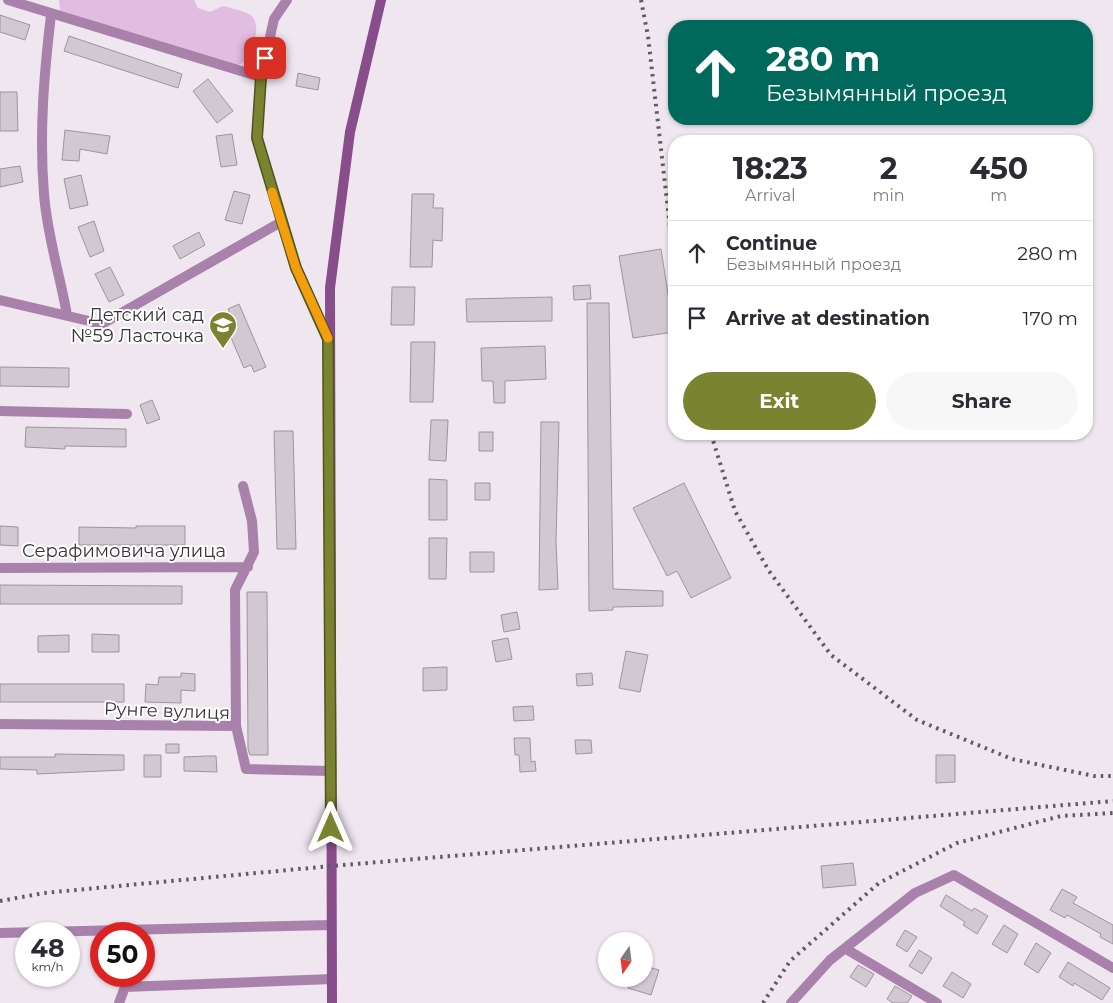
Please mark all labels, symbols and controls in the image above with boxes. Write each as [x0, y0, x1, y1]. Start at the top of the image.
pin [244, 37, 286, 79]
text: 280 m [766, 37, 880, 80]
icon: ahead [683, 40, 748, 105]
icon: arrive [251, 44, 279, 72]
text: Безымянный проезд [766, 80, 1007, 107]
text: 18:23 [733, 150, 808, 187]
text: 2 [880, 150, 897, 187]
text: 450 [969, 150, 1028, 187]
text: Arrival [745, 186, 795, 205]
text: min [872, 186, 905, 205]
text: m [990, 186, 1007, 205]
text: Continue [726, 232, 817, 255]
icon: ahead [683, 239, 711, 267]
text: 280 m [1017, 242, 1078, 265]
text: Безымянный проезд [726, 255, 901, 274]
place label: Детский сад №59 Ласточка [71, 304, 204, 347]
icon: arrive [683, 304, 711, 332]
text: Arrive at destination [726, 307, 930, 330]
text: 170 m [1023, 307, 1078, 330]
school or university icon: Детский сад №59 Ласточка [208, 310, 238, 349]
button: Exit [683, 372, 876, 430]
button: Share [886, 372, 1078, 430]
street label: Серафимовича улица [22, 540, 226, 562]
street label: Рунге вулиця [103, 698, 231, 724]
position arrow [304, 801, 356, 853]
speed limit sign: 50 [90, 922, 155, 987]
north arrow [598, 932, 652, 988]
map controls [598, 932, 653, 987]
text: 48 [31, 933, 64, 963]
text: km/h [31, 959, 64, 974]

